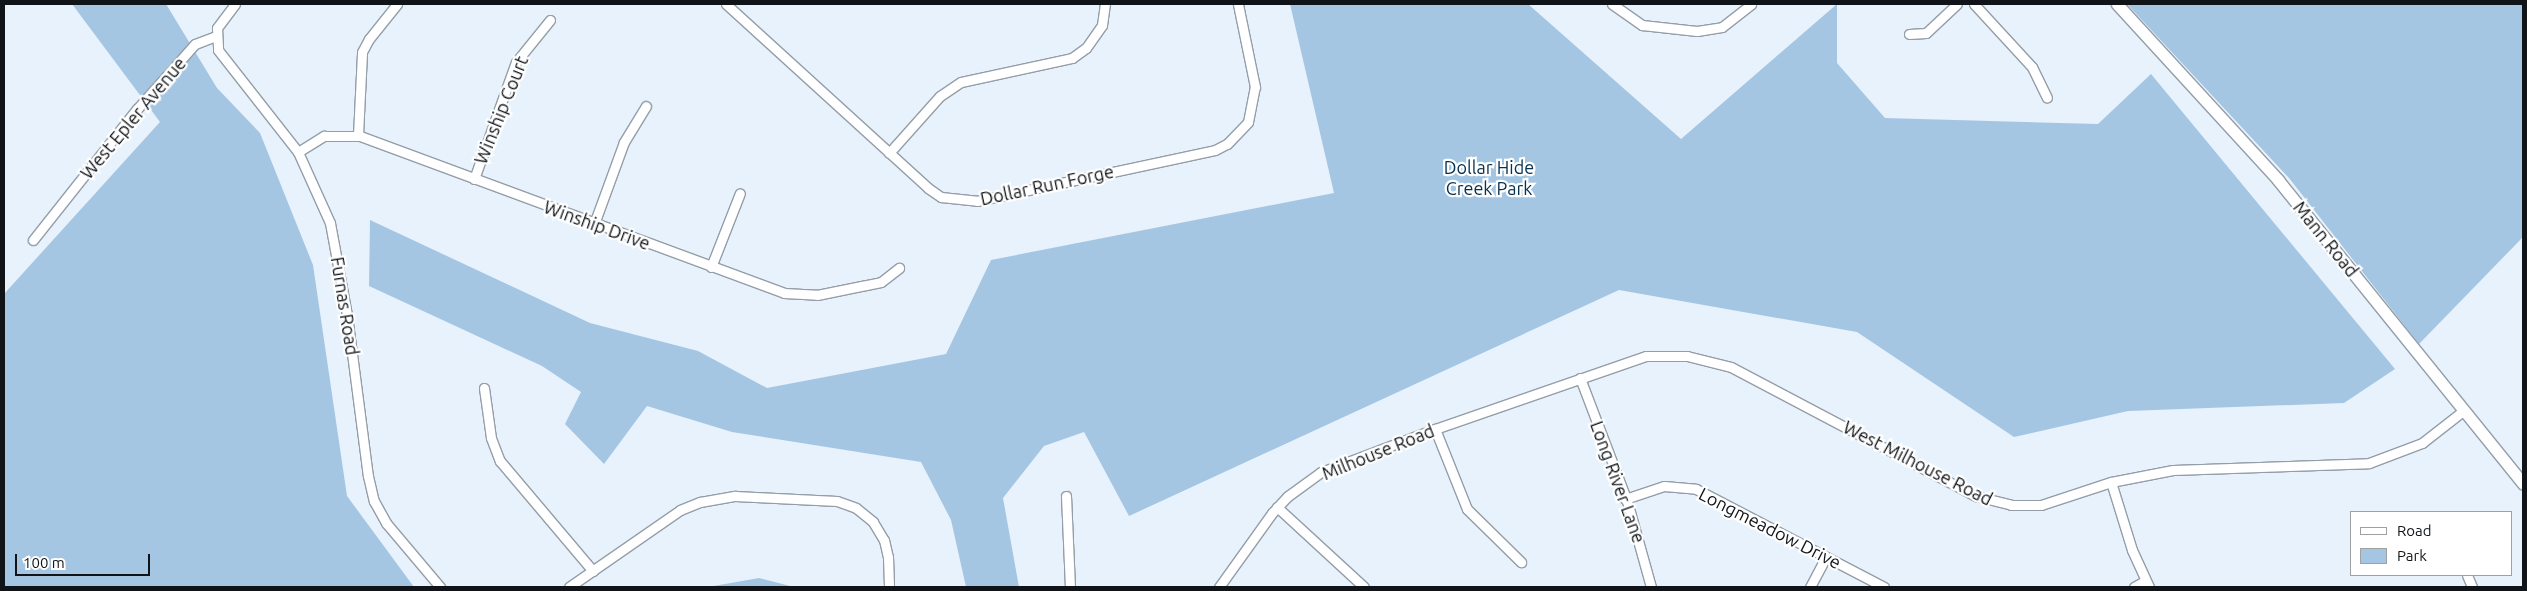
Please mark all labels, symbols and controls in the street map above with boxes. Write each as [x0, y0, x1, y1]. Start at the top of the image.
street label: West Epler Avenue [76, 53, 190, 183]
street label: Winship Court [470, 53, 532, 167]
park label: Dollar Hide Creek Park [1444, 157, 1534, 200]
street label: Dollar Run Forge [978, 160, 1116, 210]
street label: Winship Drive [541, 196, 653, 254]
street label: Mann Road [2289, 197, 2363, 281]
street label: Furnas Road [327, 255, 363, 357]
street label: West Milhouse Road [1840, 416, 1996, 510]
street label: Long River Lane [1586, 418, 1650, 546]
street label: Milhouse Road [1319, 420, 1437, 484]
street label: Longmeadow Drive [1695, 483, 1845, 573]
legend [2350, 511, 2512, 576]
text: Road [2397, 522, 2432, 539]
scale bar [18, 544, 152, 576]
text: Park [2397, 547, 2427, 564]
text: 100 m [23, 554, 65, 571]

